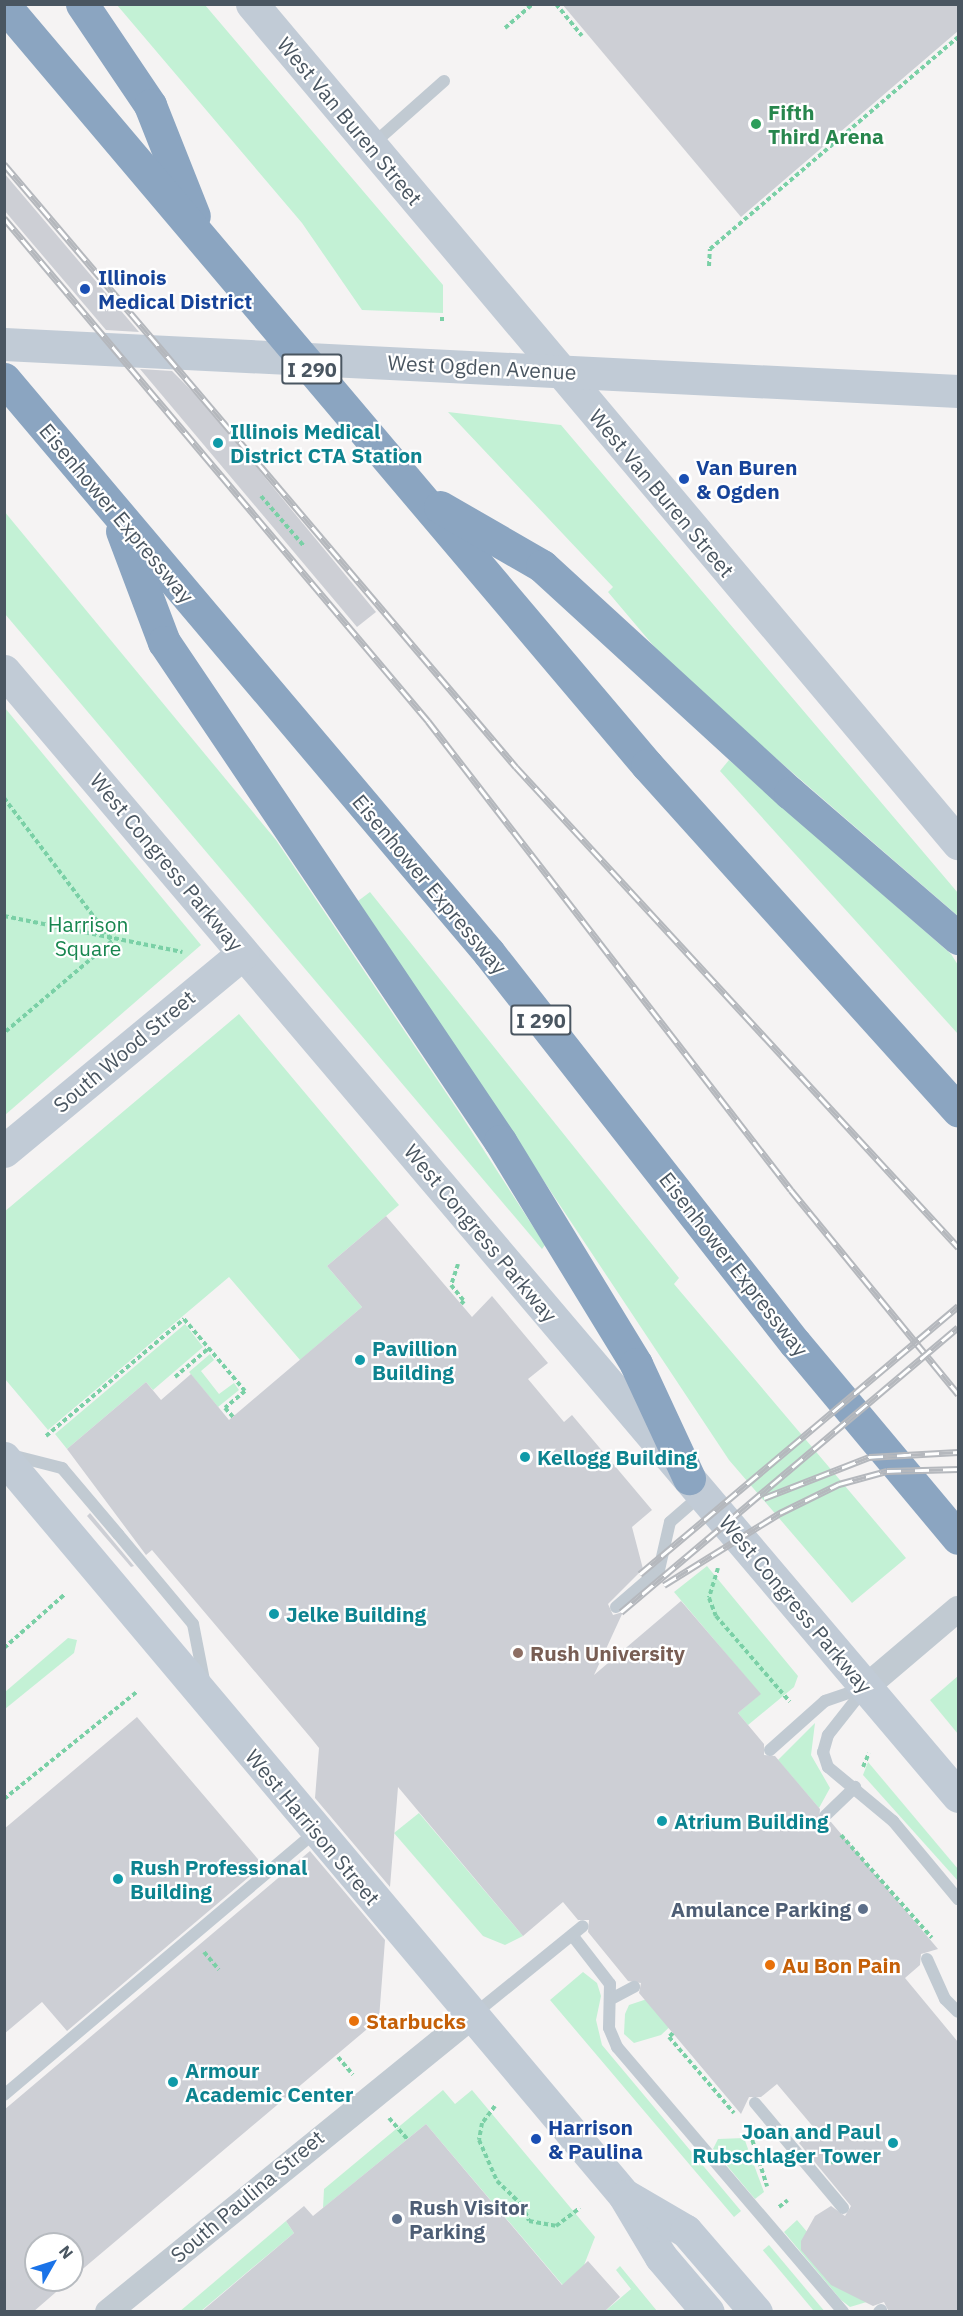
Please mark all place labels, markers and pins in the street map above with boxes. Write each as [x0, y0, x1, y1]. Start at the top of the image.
place label: Fifth Third Arena [768, 99, 884, 149]
marker: Fifth Third Arena [749, 117, 763, 131]
place label: Illinois Medical District [98, 264, 252, 314]
marker: Illinois Medical District [76, 280, 94, 298]
place label: Illinois Medical District CTA Station [230, 418, 423, 468]
marker: Illinois Medical District CTA Station [211, 436, 225, 450]
place label: Van Buren & Ogden [696, 454, 797, 504]
marker: Van Buren & Ogden [677, 472, 691, 486]
place label: Pavillion Building [372, 1335, 457, 1385]
marker: Pavillion Building [353, 1353, 367, 1367]
place label: Kellogg Building [537, 1444, 697, 1470]
marker: Kellogg Building [518, 1450, 532, 1464]
place label: Jelke Building [286, 1601, 426, 1627]
marker: Jelke Building [267, 1607, 281, 1621]
place label: Rush University [530, 1640, 685, 1666]
marker: Rush University [511, 1646, 525, 1660]
place label: Atrium Building [674, 1808, 829, 1834]
marker: Atrium Building [655, 1814, 669, 1828]
place label: Rush Professional Building [130, 1854, 307, 1904]
marker: Rush Professional Building [111, 1872, 125, 1886]
place label: Amulance Parking [671, 1896, 851, 1922]
marker: Amulance Parking [856, 1902, 870, 1916]
place label: Au Bon Pain [782, 1952, 901, 1978]
marker: Au Bon Pain [763, 1958, 777, 1972]
place label: Starbucks [366, 2008, 466, 2034]
marker: Starbucks [347, 2014, 361, 2028]
place label: Armour Academic Center [185, 2057, 354, 2107]
marker: Armour Academic Center [166, 2075, 180, 2089]
place label: Harrison & Paulina [548, 2114, 643, 2164]
place label: Joan and Paul Rubschlager Tower [692, 2118, 881, 2168]
marker: Harrison & Paulina [529, 2132, 543, 2146]
marker: Joan and Paul Rubschlager Tower [886, 2136, 900, 2150]
place label: Rush Visitor Parking [409, 2194, 528, 2244]
marker: Rush Visitor Parking [390, 2212, 404, 2226]

